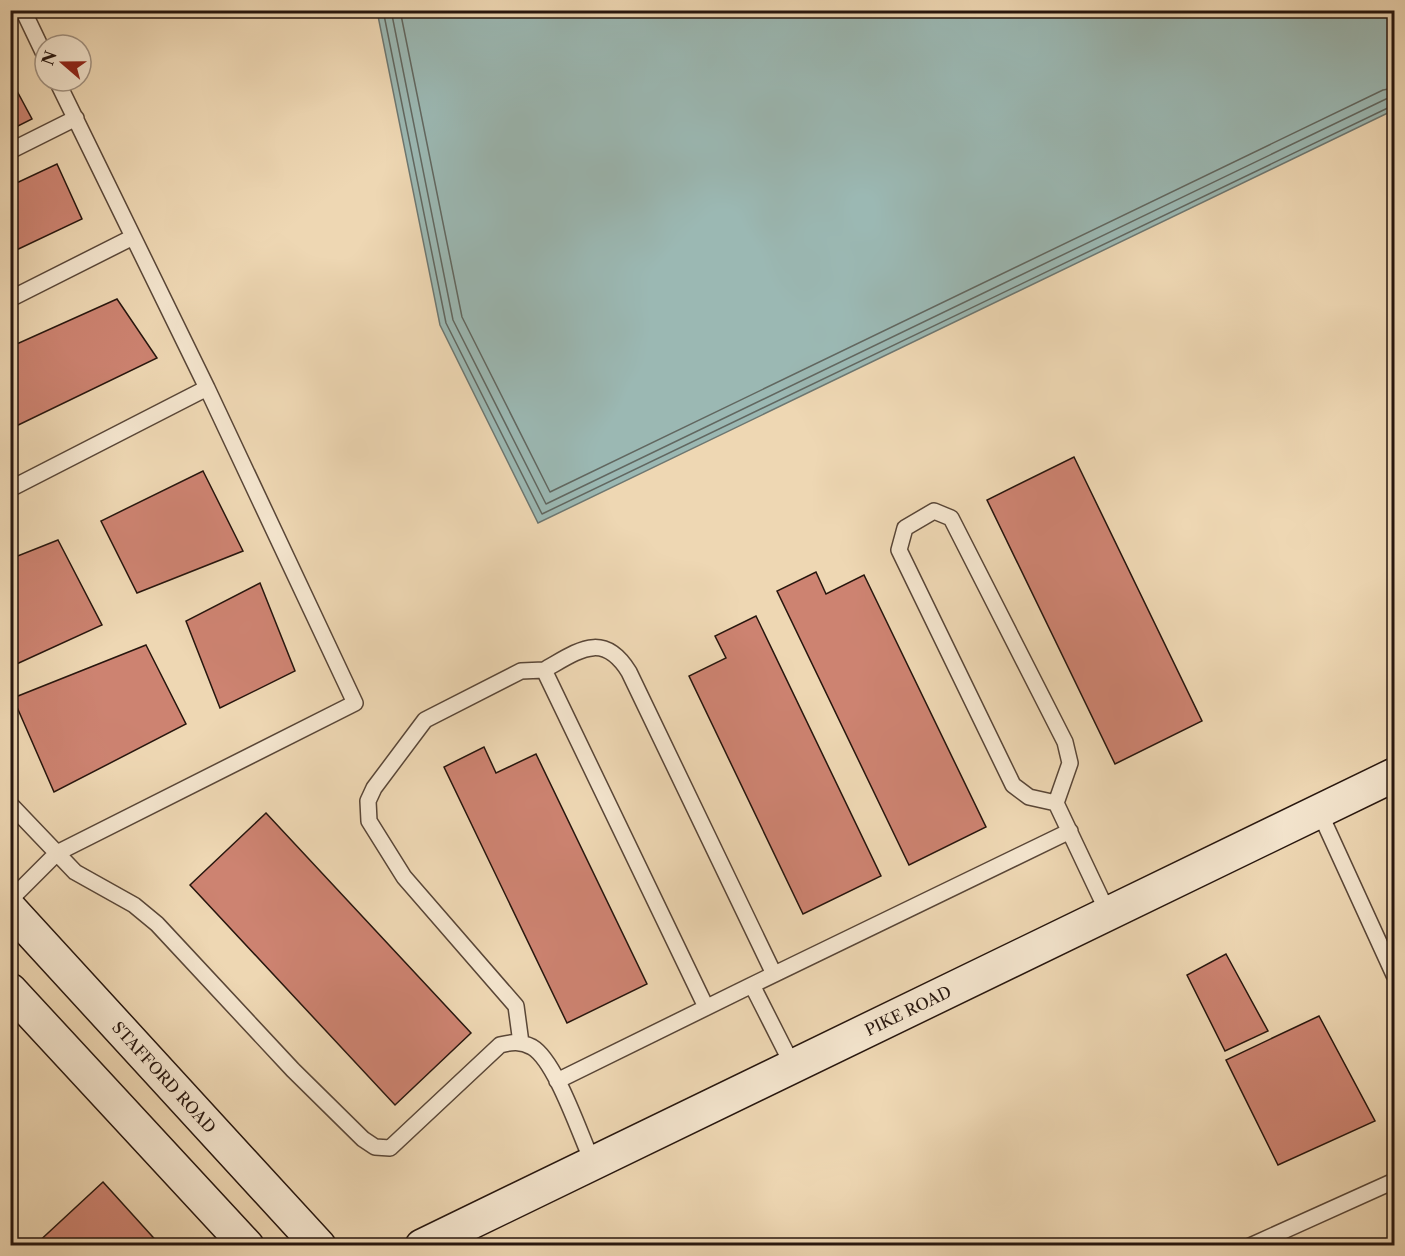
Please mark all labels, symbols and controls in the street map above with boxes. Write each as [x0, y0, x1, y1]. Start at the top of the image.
north arrow [33, 33, 93, 93]
text: N [37, 48, 61, 68]
street label: PIKE ROAD [862, 981, 954, 1040]
street label: STAFFORD ROAD [108, 1017, 220, 1137]

